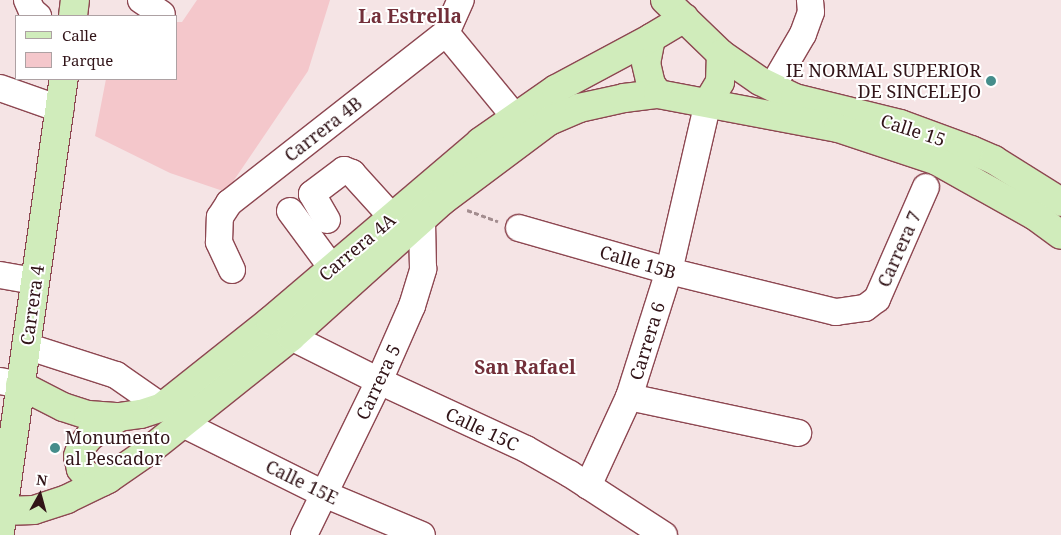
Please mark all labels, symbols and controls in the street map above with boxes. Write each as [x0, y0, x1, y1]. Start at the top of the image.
district label: La Estrella [358, 6, 462, 28]
legend [15, 15, 178, 80]
text: Calle [62, 25, 97, 45]
text: Parque [62, 50, 113, 70]
place label: IE NORMAL SUPERIOR DE SINCELEJO [786, 60, 981, 102]
marker: IE NORMAL SUPERIOR DE SINCELEJO [985, 75, 997, 87]
street label: Carrera 4B [280, 92, 366, 166]
street label: Calle 15 [878, 109, 948, 151]
street label: Carrera 7 [873, 208, 925, 290]
street label: Carrera 4A [314, 209, 400, 285]
street label: Calle 15B [597, 241, 679, 283]
street label: Carrera 4 [16, 264, 48, 346]
street label: Carrera 6 [625, 299, 669, 383]
street label: Carrera 5 [351, 341, 405, 423]
district label: San Rafael [474, 357, 576, 379]
street label: Calle 15C [442, 403, 522, 455]
place label: Monumento al Pescador [65, 427, 170, 469]
marker: Monumento al Pescador [49, 442, 61, 454]
street label: Calle 15E [262, 455, 342, 509]
north arrow [15, 470, 65, 520]
text: N [35, 470, 49, 490]

